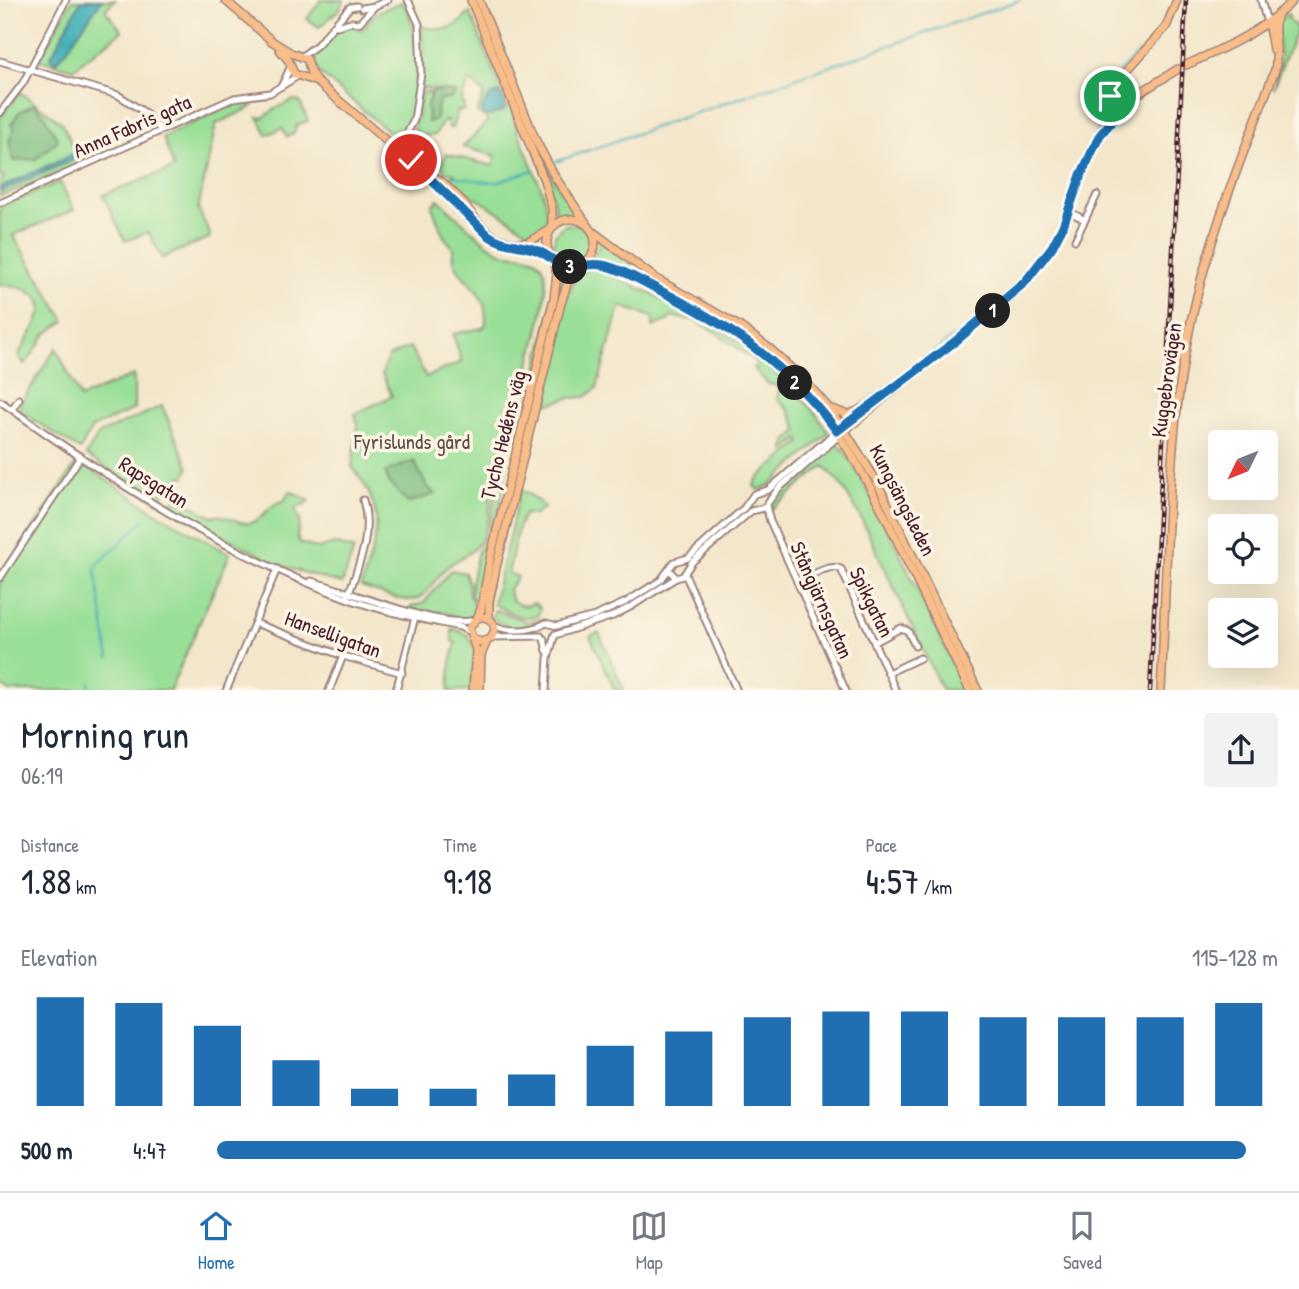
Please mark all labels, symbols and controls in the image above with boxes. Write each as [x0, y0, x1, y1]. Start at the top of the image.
pin [1080, 66, 1140, 126]
icon: arrive [1091, 77, 1129, 115]
street label: Anna Fabris gata [69, 87, 195, 165]
pin [381, 130, 441, 190]
icon: check [392, 141, 430, 179]
pin: 3 [552, 250, 588, 284]
text: 3 [565, 253, 574, 279]
pin: 1 [976, 294, 1010, 328]
text: 1 [989, 297, 996, 323]
street label: Kuggebrovägen [1144, 321, 1188, 439]
pin: 2 [778, 366, 812, 400]
street label: Tycho Hedéns väg [473, 367, 533, 503]
text: 2 [790, 369, 799, 395]
park label: Fyrislunds gård [353, 427, 470, 456]
north arrow [1208, 430, 1278, 500]
map controls [1208, 430, 1278, 668]
street label: Kungsängsleden [863, 439, 943, 561]
street label: Rapsgatan [114, 449, 194, 515]
button: locate [1208, 514, 1278, 584]
street label: Stångjärnsgatan [783, 537, 861, 663]
street label: Spikgatan [843, 562, 901, 642]
button: layers [1208, 598, 1278, 668]
street label: Hanselligatan [281, 603, 385, 665]
text: Morning run [21, 708, 189, 760]
button: share [1204, 713, 1278, 787]
text: 06:19 [21, 760, 63, 791]
text: Distance [21, 832, 79, 858]
text: Time [443, 832, 477, 858]
text: Pace [866, 832, 897, 858]
text: 1.88 [21, 858, 72, 905]
text: 9:18 [443, 858, 492, 905]
text: 4:57 [866, 858, 919, 905]
text: km [72, 874, 97, 900]
text: /km [919, 874, 952, 900]
text: Elevation [21, 942, 97, 973]
text: 115–128 m [1192, 942, 1278, 973]
text: 500 m [21, 1135, 72, 1166]
text: 4:47 [133, 1135, 167, 1166]
tab: Home [197, 1207, 235, 1275]
tab: Map [630, 1207, 668, 1275]
tab: Saved [1063, 1207, 1102, 1275]

